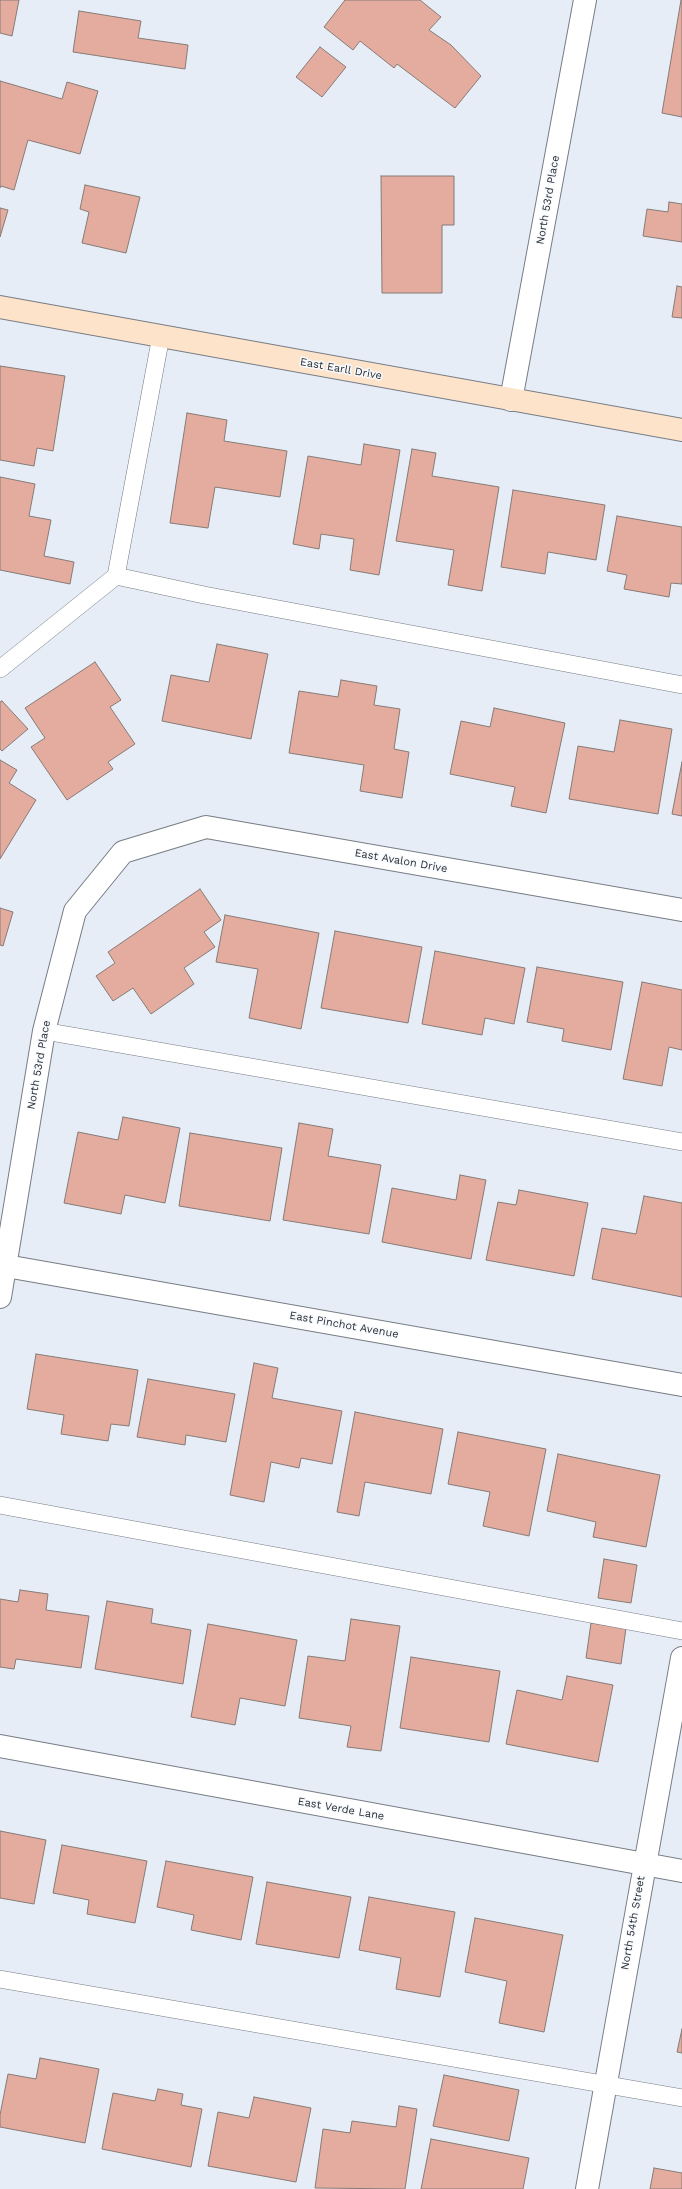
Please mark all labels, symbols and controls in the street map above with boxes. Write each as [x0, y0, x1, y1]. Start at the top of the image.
street label: North 53rd Place [534, 154, 562, 246]
street label: East Earll Drive [299, 355, 383, 383]
street label: East Avalon Drive [354, 846, 448, 876]
street label: North 53rd Place [25, 1019, 53, 1111]
street label: East Pinchot Avenue [288, 1309, 400, 1341]
street label: East Verde Lane [297, 1795, 385, 1823]
street label: North 54th Street [618, 1875, 648, 1971]

